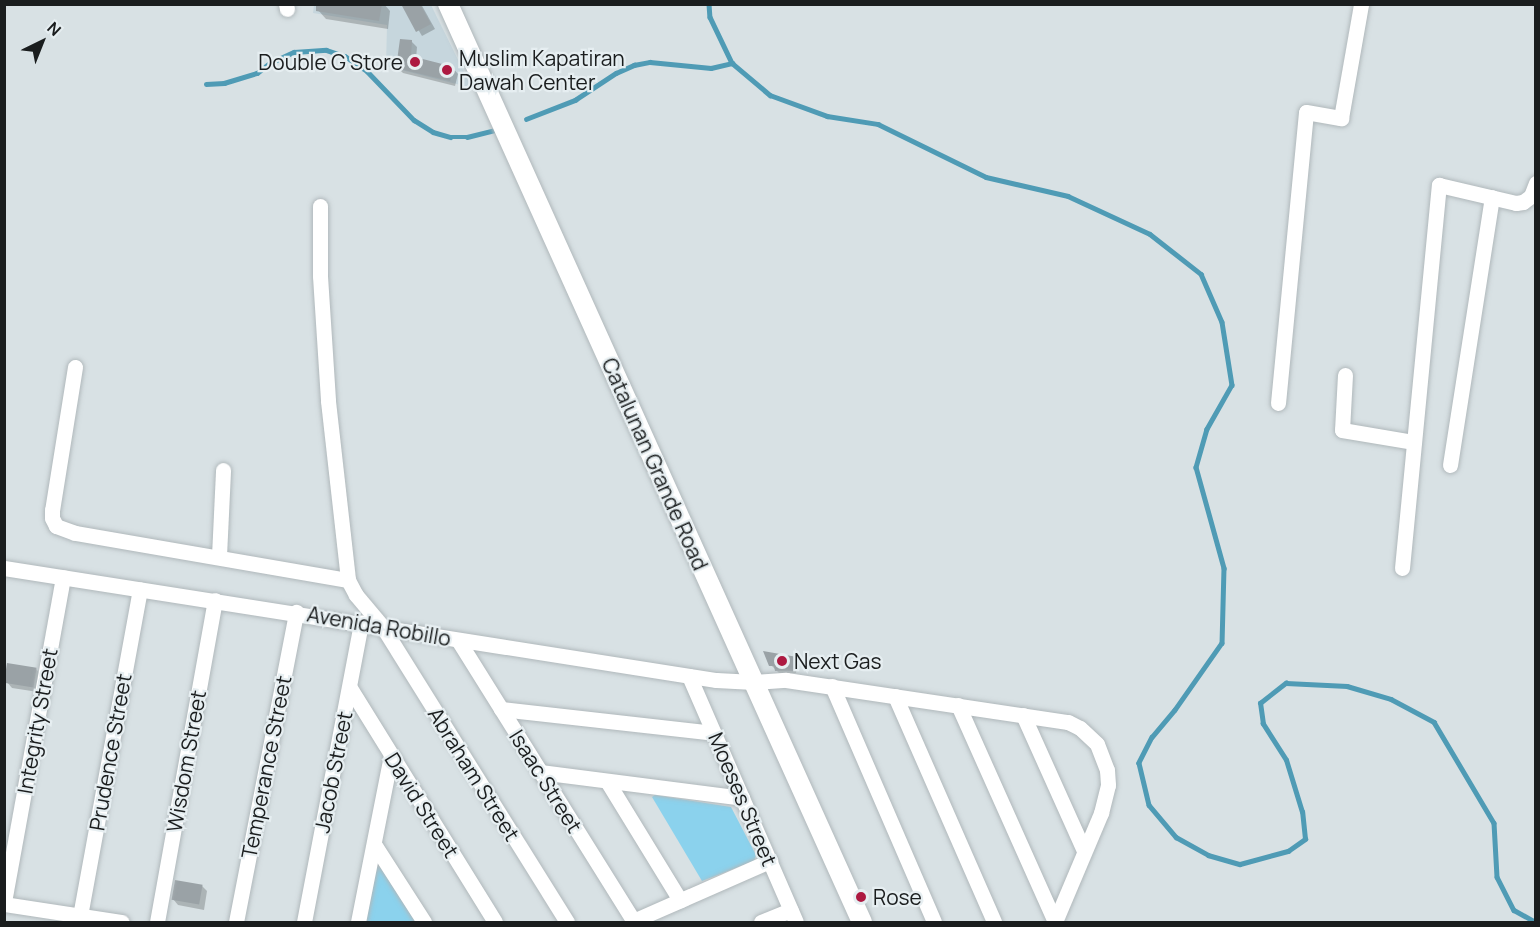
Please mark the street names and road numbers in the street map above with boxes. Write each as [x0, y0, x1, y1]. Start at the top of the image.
street label: Catalunan Grande Road [597, 354, 713, 574]
street label: Avenida Robillo [305, 601, 453, 651]
street label: Integrity Street [12, 646, 62, 796]
street label: Prudence Street [84, 672, 136, 832]
street label: Temperance Street [236, 673, 296, 861]
street label: Wisdom Street [161, 688, 211, 834]
street label: Abraham Street [423, 703, 525, 845]
street label: Jacob Street [309, 709, 357, 835]
street label: Isaac Street [504, 725, 588, 837]
street label: Moeses Street [704, 728, 782, 870]
street label: David Street [380, 748, 464, 862]

